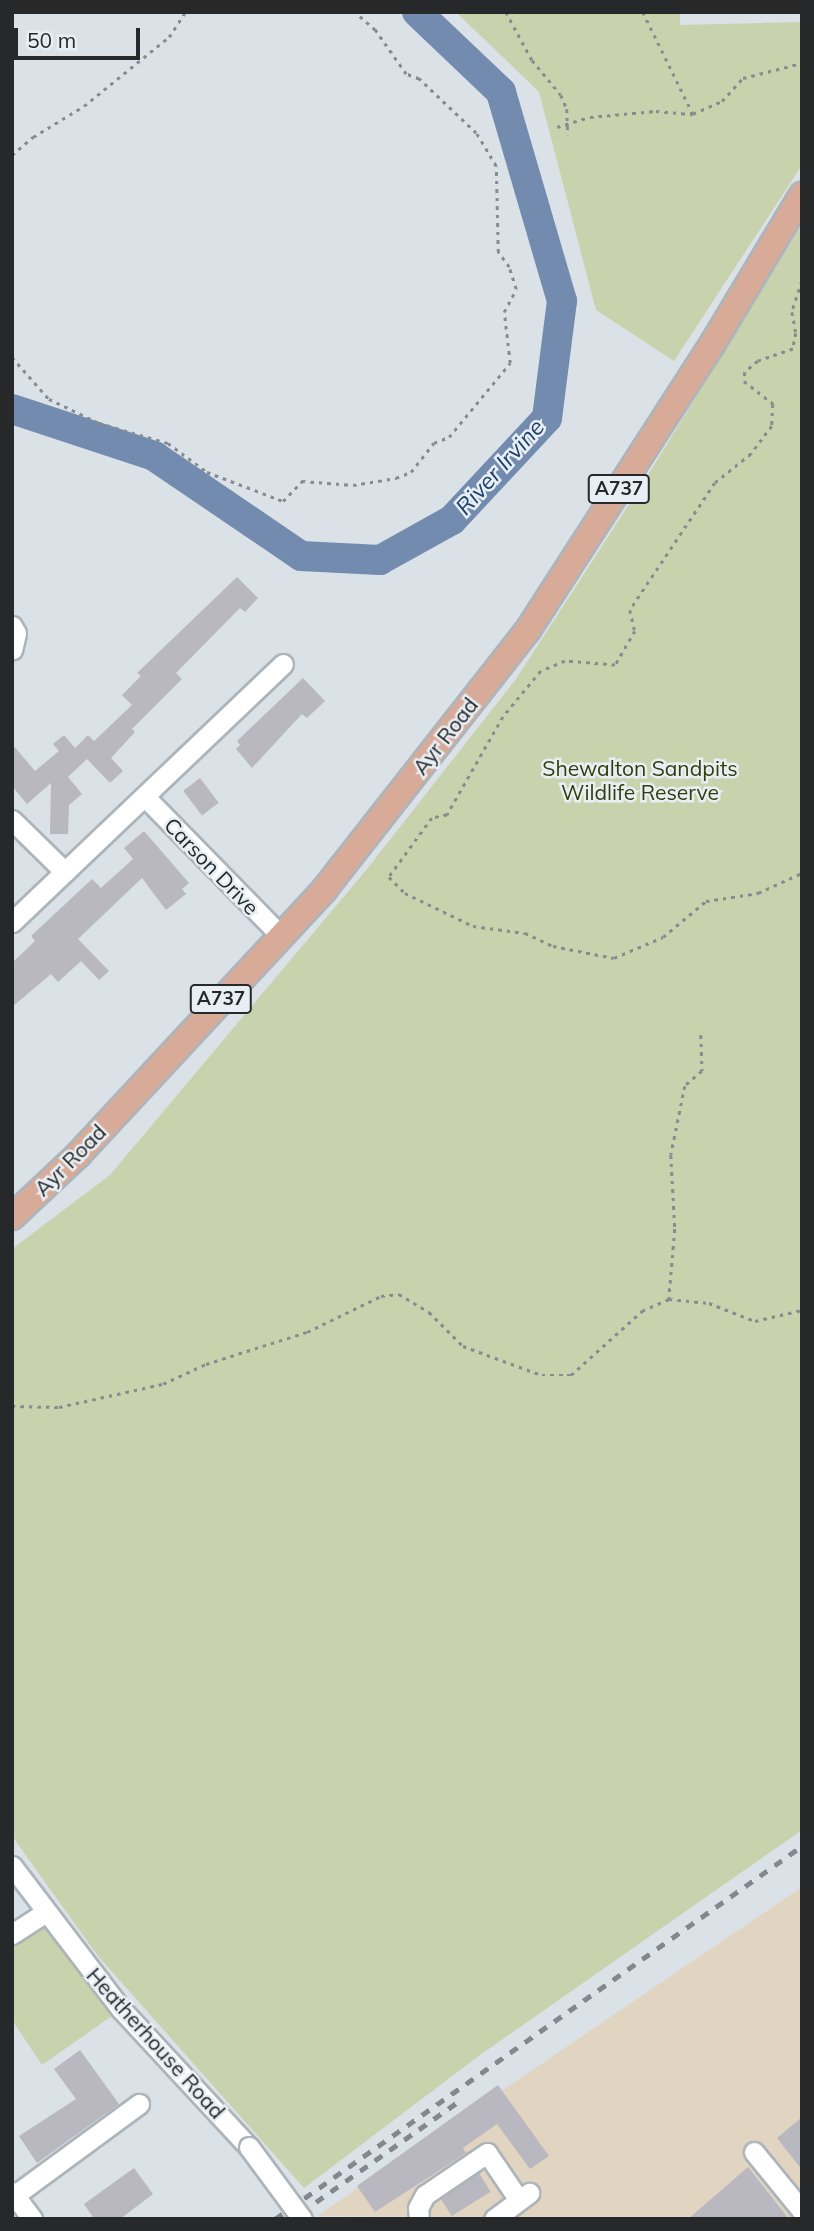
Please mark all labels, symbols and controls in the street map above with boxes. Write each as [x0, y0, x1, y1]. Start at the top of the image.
scale bar [18, 14, 144, 58]
text: 50 m [27, 27, 76, 53]
water label: River Irvine [450, 414, 550, 520]
road number: A737 [588, 474, 650, 504]
street label: Ayr Road [407, 693, 483, 779]
park label: Shewalton Sandpits Wildlife Reserve [542, 755, 738, 805]
street label: Carson Drive [159, 812, 265, 920]
road number: A737 [190, 984, 252, 1015]
street label: Ayr Road [29, 1119, 111, 1201]
street label: Heatherhouse Road [82, 1962, 230, 2124]

